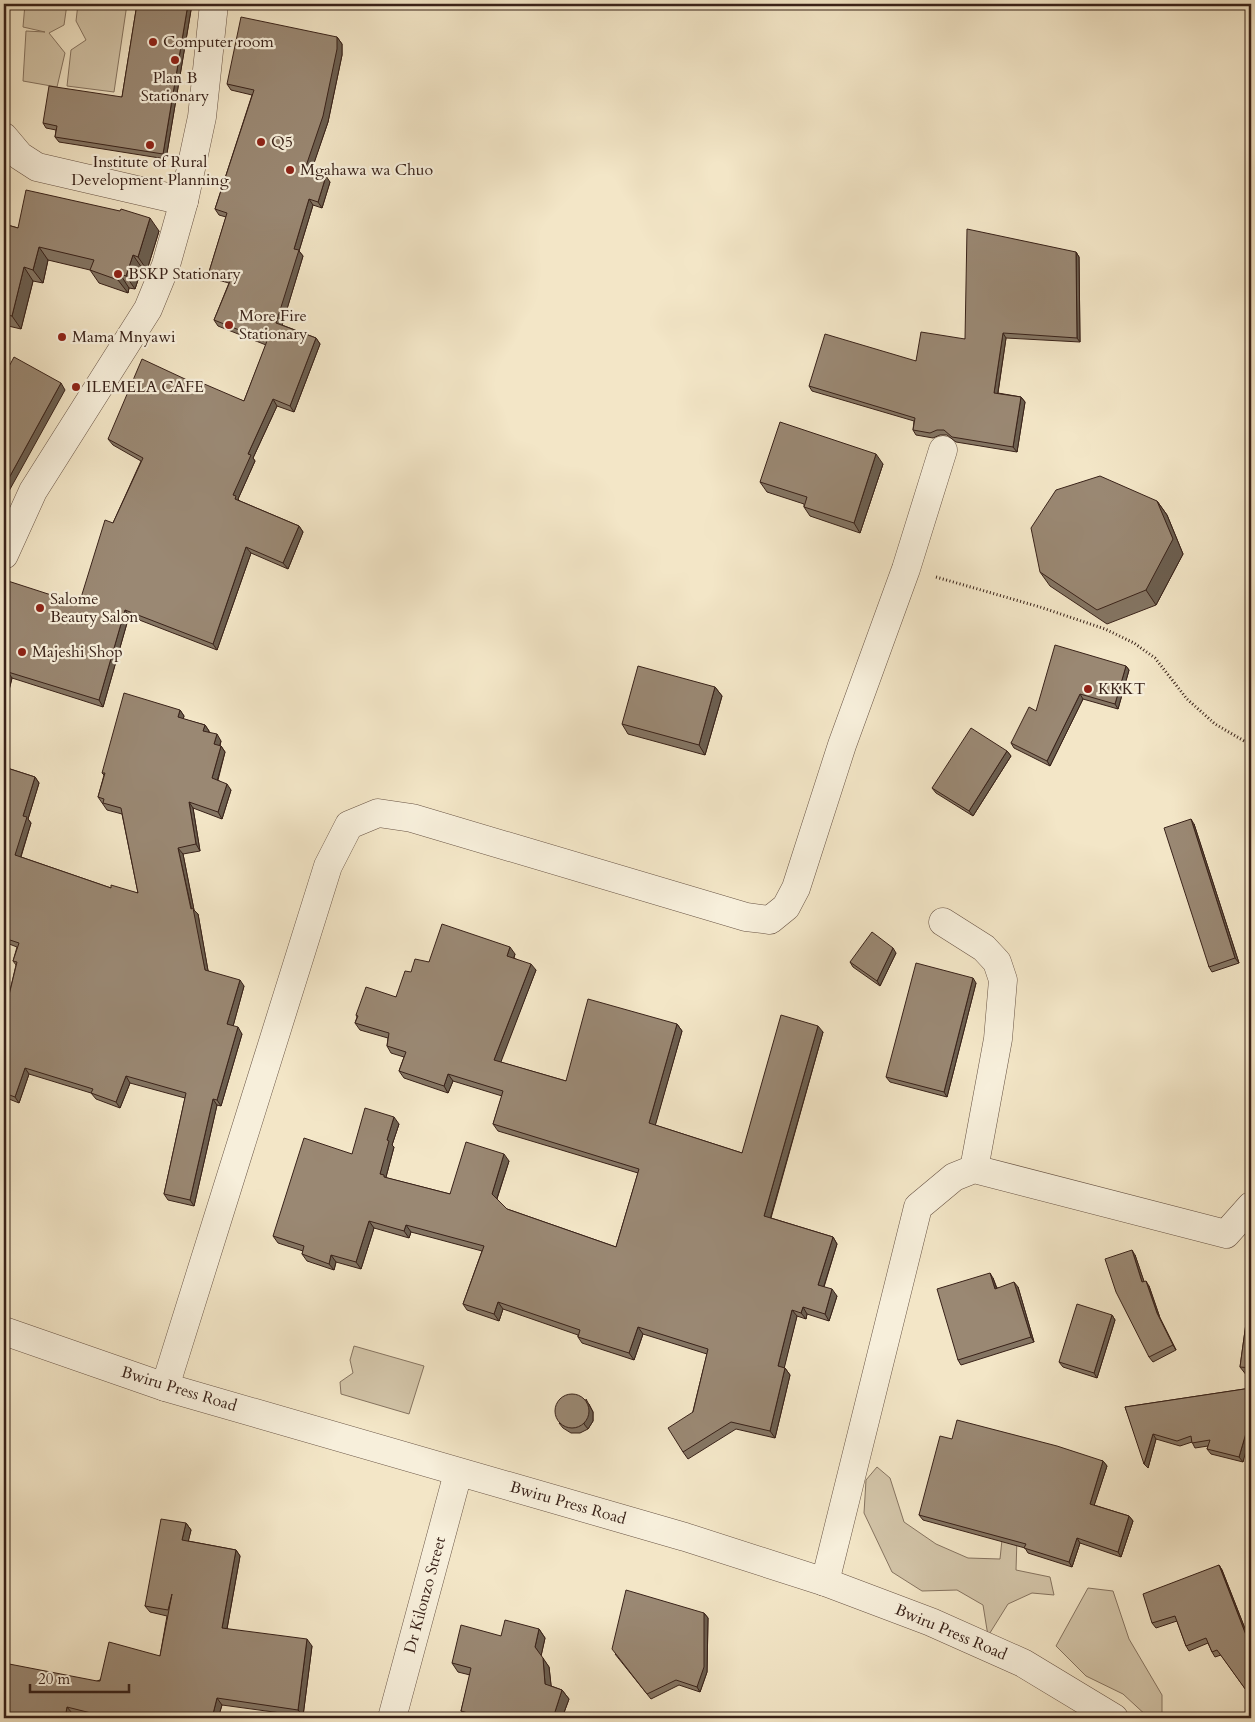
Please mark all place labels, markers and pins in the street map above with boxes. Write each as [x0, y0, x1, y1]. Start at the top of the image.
place label: Computer room [163, 31, 274, 53]
marker: Computer room [147, 36, 159, 48]
marker: Plan B Stationary [169, 54, 181, 66]
place label: Plan B Stationary [141, 67, 210, 107]
place label: Q5 [271, 131, 293, 153]
marker: Q5 [255, 136, 267, 148]
marker: Institute of Rural Development Planning [144, 139, 156, 151]
place label: Institute of Rural Development Planning [71, 151, 229, 191]
place label: Mgahawa wa Chuo [300, 159, 434, 181]
marker: Mgahawa wa Chuo [284, 164, 296, 176]
place label: BSKP Stationary [128, 263, 242, 285]
marker: BSKP Stationary [112, 268, 124, 280]
place label: More Fire Stationary [239, 305, 308, 345]
marker: More Fire Stationary [223, 319, 235, 331]
place label: Mama Mnyawi [72, 326, 176, 348]
marker: Mama Mnyawi [56, 331, 68, 343]
place label: ILEMELA CAFE [86, 376, 204, 398]
marker: ILEMELA CAFE [70, 381, 82, 393]
place label: Salome Beauty Salon [50, 588, 138, 628]
marker: Salome Beauty Salon [34, 602, 46, 614]
place label: Majeshi Shop [32, 641, 123, 663]
marker: Majeshi Shop [16, 646, 28, 658]
place label: KKKT [1098, 678, 1146, 700]
marker: KKKT [1082, 683, 1094, 695]

